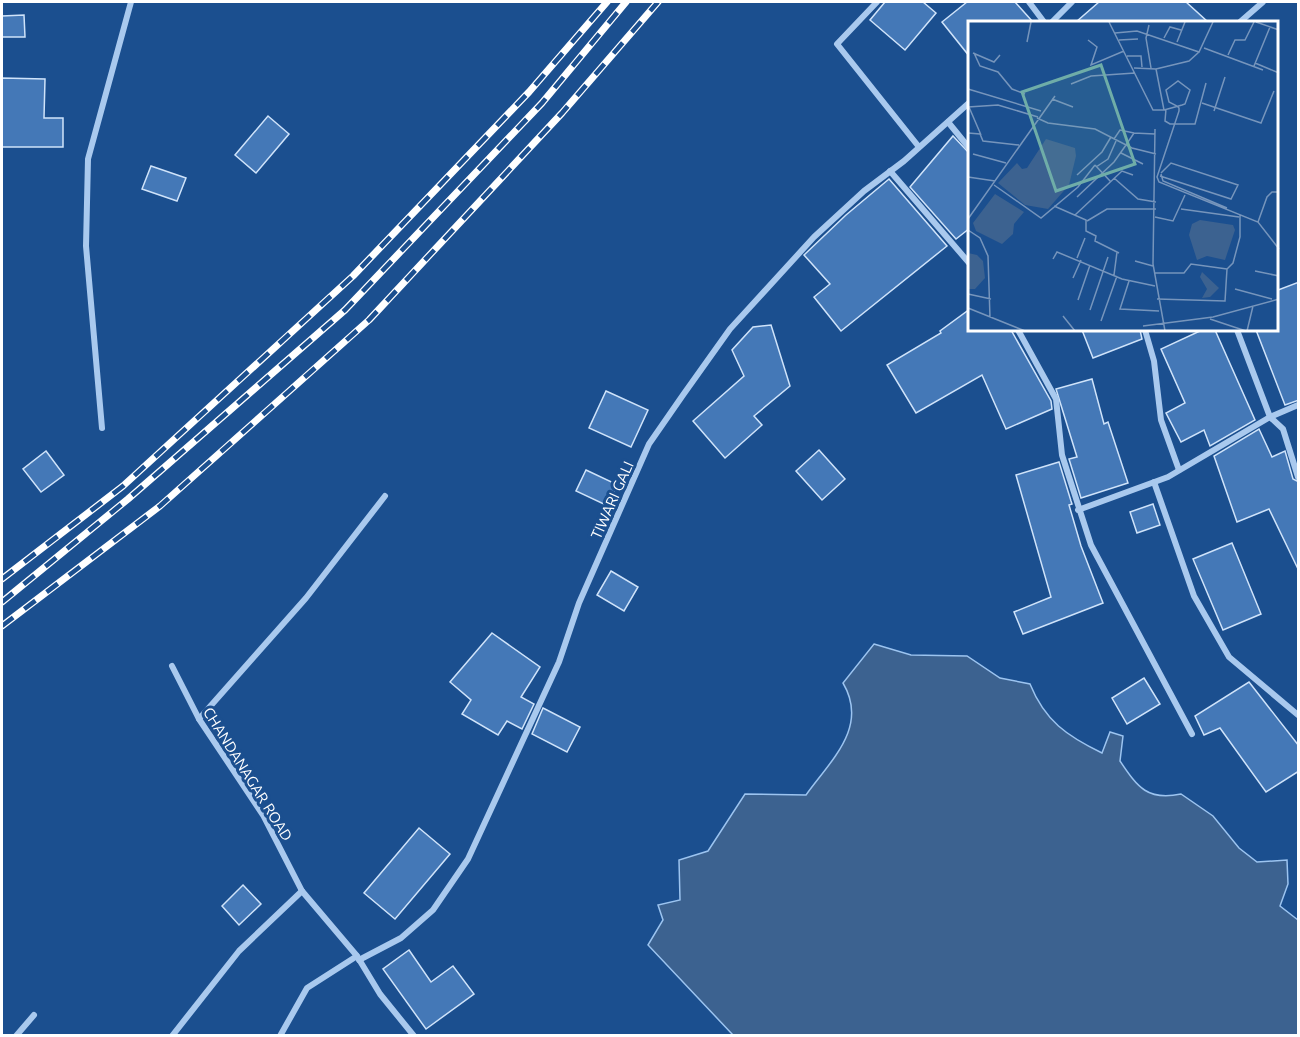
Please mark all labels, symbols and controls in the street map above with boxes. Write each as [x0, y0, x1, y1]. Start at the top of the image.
inset map [968, 21, 1279, 332]
street label: TIWARI GALI [587, 458, 637, 542]
street label: CHANDANAGAR ROAD [200, 704, 296, 844]

